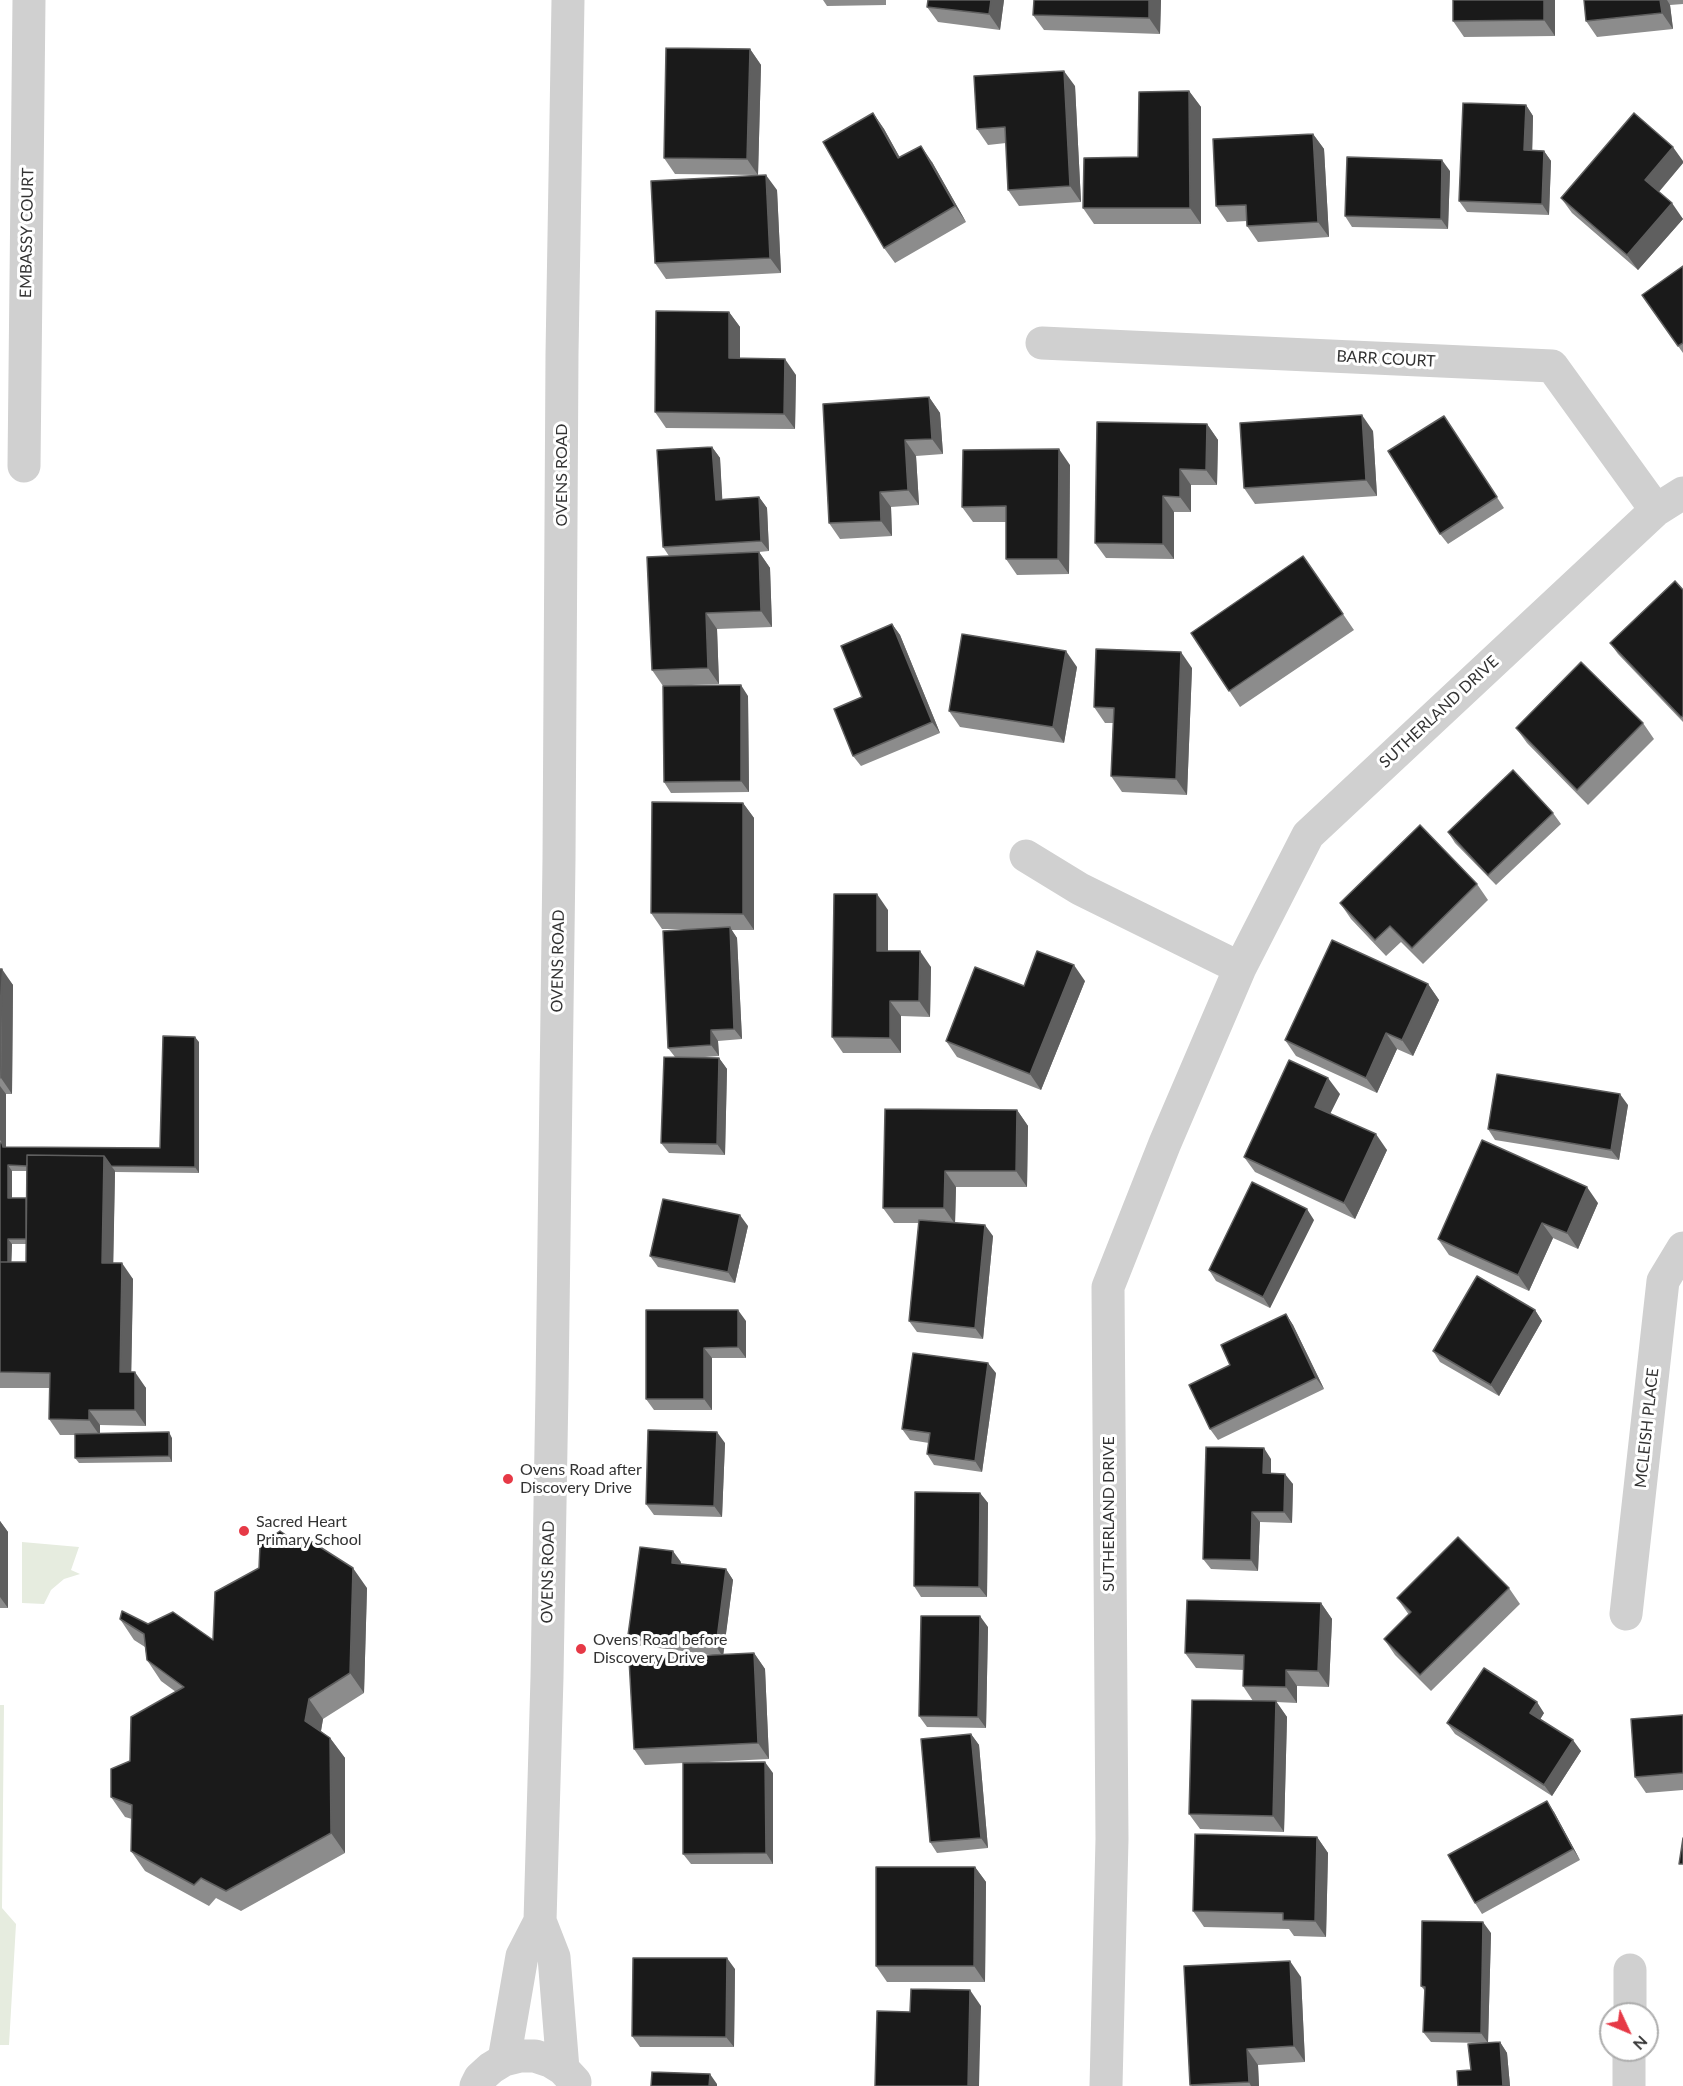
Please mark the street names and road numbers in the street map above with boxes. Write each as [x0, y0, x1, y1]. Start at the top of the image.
street label: EMBASSY COURT [16, 168, 38, 298]
street label: BARR COURT [1336, 347, 1436, 371]
street label: OVENS ROAD [552, 424, 572, 526]
street label: SUTHERLAND DRIVE [1376, 652, 1502, 772]
street label: OVENS ROAD [548, 909, 568, 1013]
street label: MCLEISH PLACE [1631, 1367, 1663, 1489]
street label: SUTHERLAND DRIVE [1099, 1436, 1119, 1592]
street label: OVENS ROAD [538, 1520, 558, 1624]

